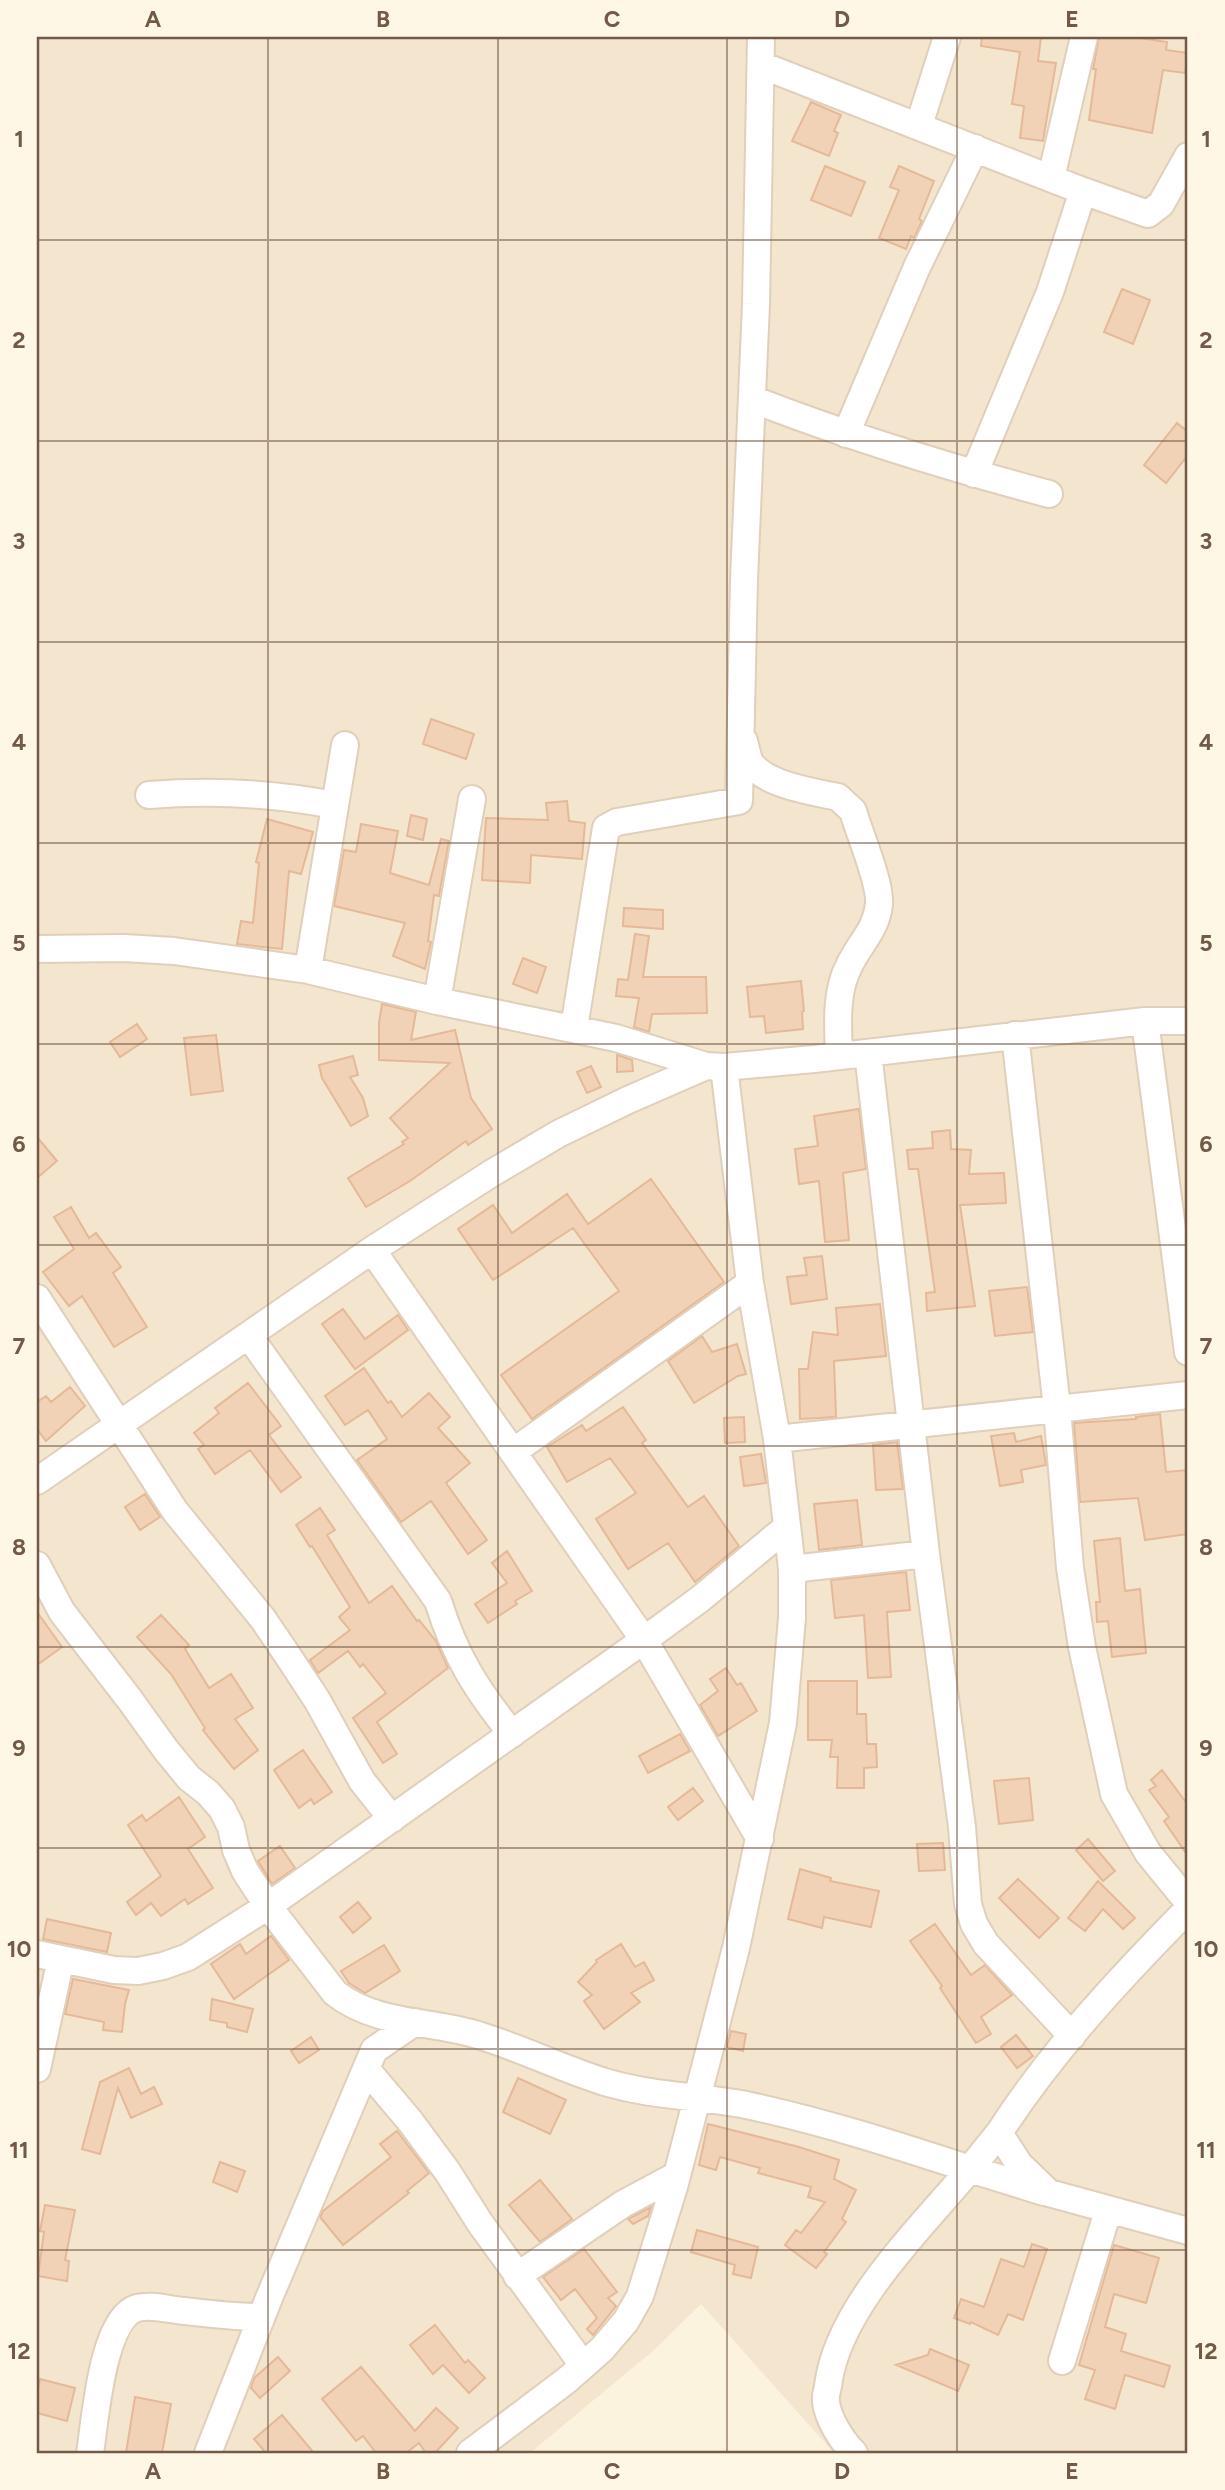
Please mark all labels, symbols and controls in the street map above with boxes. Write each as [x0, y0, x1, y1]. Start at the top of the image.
text: A [145, 5, 162, 33]
text: B [376, 5, 390, 33]
text: C [604, 5, 621, 33]
text: D [834, 5, 850, 33]
text: E [1065, 5, 1079, 33]
text: 1 [14, 125, 24, 153]
text: 1 [1201, 125, 1211, 153]
text: 2 [12, 326, 26, 354]
text: 2 [1199, 326, 1213, 354]
text: 3 [13, 527, 25, 555]
text: 3 [1200, 527, 1212, 555]
text: 4 [12, 728, 26, 756]
text: 4 [1199, 728, 1213, 756]
text: 5 [12, 929, 26, 957]
text: 5 [1199, 929, 1213, 957]
text: 6 [12, 1130, 26, 1158]
text: 6 [1199, 1130, 1213, 1158]
text: 7 [13, 1332, 26, 1360]
text: 7 [1200, 1332, 1213, 1360]
text: 8 [12, 1533, 26, 1561]
text: 8 [1199, 1533, 1213, 1561]
text: 9 [12, 1734, 26, 1762]
text: 9 [1199, 1734, 1213, 1762]
text: 10 [7, 1935, 31, 1963]
text: 10 [1194, 1935, 1218, 1963]
text: 11 [9, 2136, 29, 2164]
text: 11 [1196, 2136, 1216, 2164]
text: 12 [7, 2337, 31, 2365]
text: 12 [1194, 2337, 1218, 2365]
text: A [145, 2457, 162, 2485]
text: B [376, 2457, 390, 2485]
text: C [604, 2457, 621, 2485]
text: D [834, 2457, 850, 2485]
text: E [1065, 2457, 1079, 2485]

